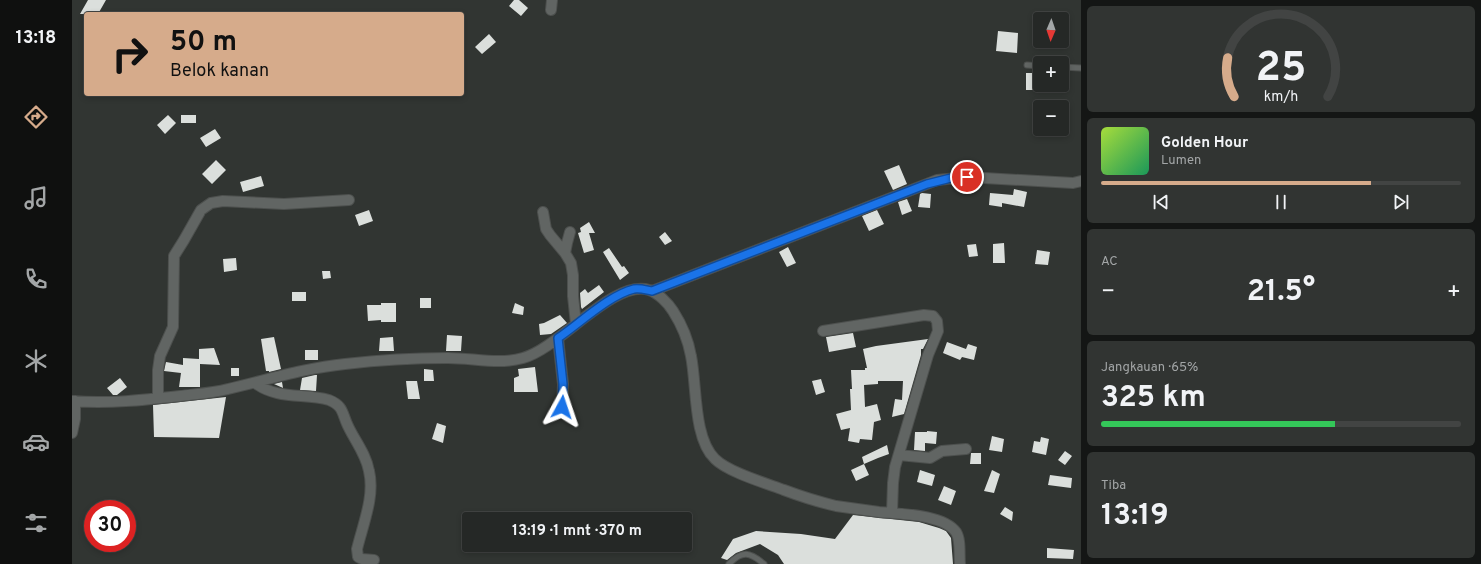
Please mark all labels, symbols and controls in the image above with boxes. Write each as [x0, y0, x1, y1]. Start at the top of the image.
north arrow [1033, 12, 1069, 48]
map controls [1033, 12, 1069, 136]
text: 50 m [170, 25, 237, 61]
text: 13:18 [16, 27, 56, 50]
icon: right [104, 28, 156, 80]
text: 25 [1256, 43, 1306, 96]
button: + [1033, 56, 1069, 92]
text: Belok kanan [170, 60, 269, 83]
text: km/h [1264, 87, 1298, 105]
button: − [1033, 100, 1069, 136]
icon: directions [22, 103, 50, 131]
text: Golden Hour [1161, 134, 1248, 153]
text: Lumen [1161, 153, 1201, 169]
pin [950, 160, 984, 194]
icon: arrive [956, 166, 978, 188]
icon: music [22, 184, 50, 212]
icon: previous [1150, 191, 1172, 213]
icon: pause [1270, 191, 1292, 213]
icon: next [1390, 191, 1412, 213]
text: AC [1101, 254, 1118, 270]
icon: phone [22, 265, 50, 293]
text: 21.5° [1247, 274, 1315, 311]
text: − [1101, 279, 1115, 306]
text: + [1447, 279, 1461, 306]
icon: climate [22, 347, 50, 375]
text: Jangkauan · 65% [1101, 360, 1198, 376]
text: 325 km [1101, 380, 1206, 417]
position arrow [541, 386, 583, 428]
icon: car [22, 428, 50, 456]
text: Tiba [1101, 478, 1126, 494]
text: 13:19 [1101, 498, 1169, 535]
speed limit sign: 30 [84, 500, 136, 552]
icon: filters [22, 509, 50, 537]
text: 13:19 · 1 mnt · 370 m [512, 522, 642, 541]

